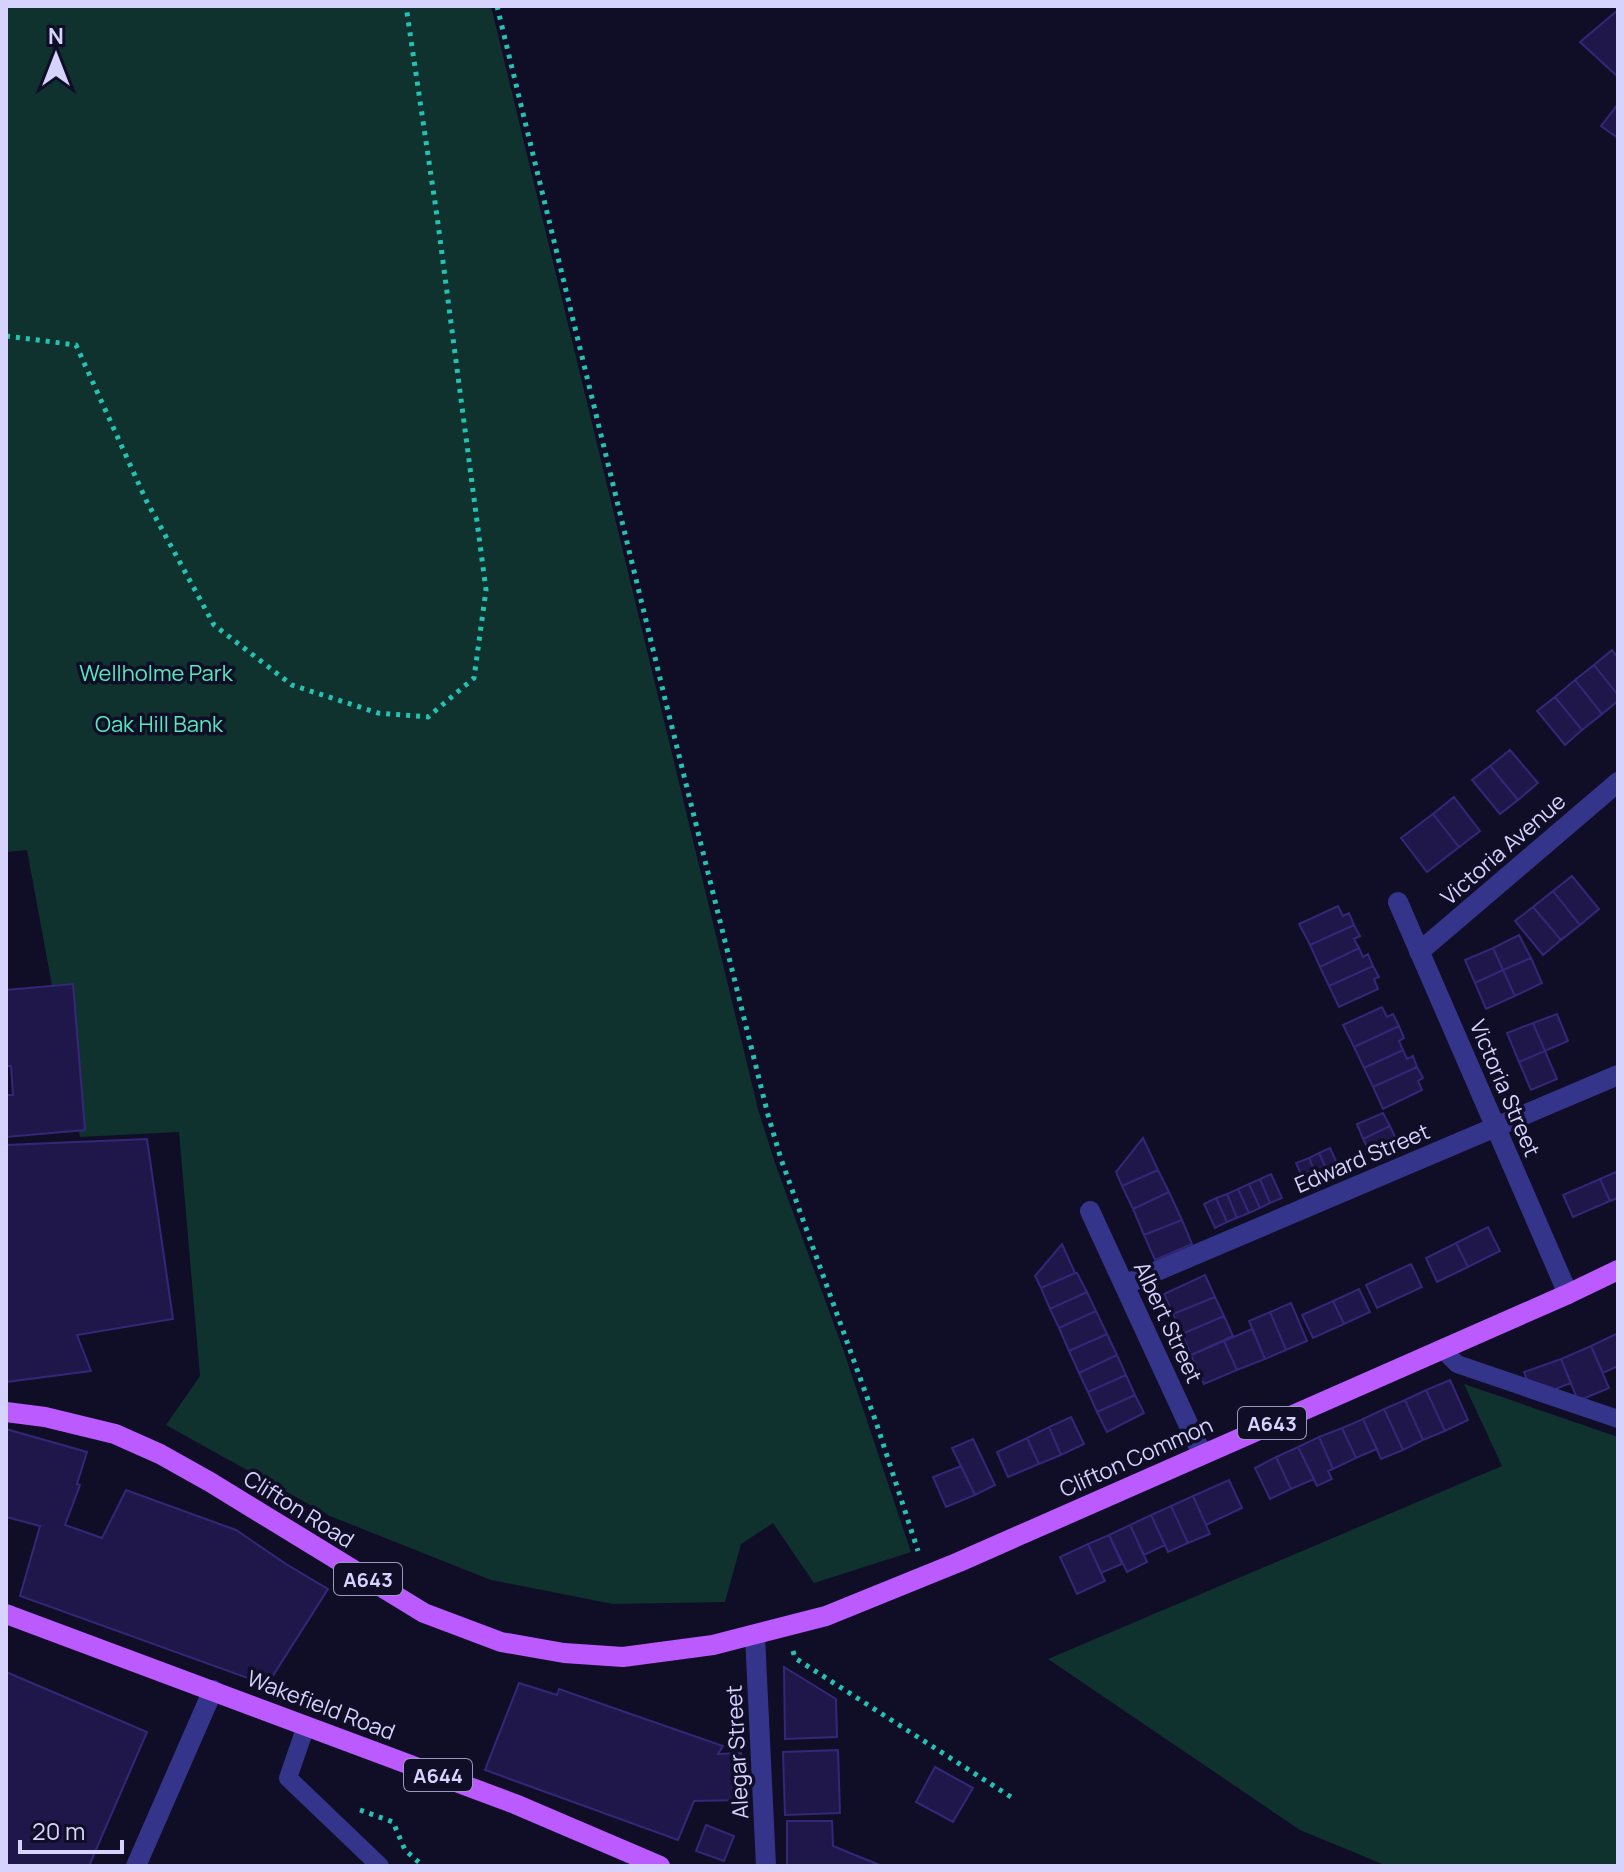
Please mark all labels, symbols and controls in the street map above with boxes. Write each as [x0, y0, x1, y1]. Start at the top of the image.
north arrow [16, 16, 96, 96]
text: N [48, 21, 64, 51]
park label: Wellholme Park [79, 658, 234, 688]
park label: Oak Hill Bank [95, 709, 224, 739]
street label: Victoria Avenue [1434, 786, 1572, 912]
street label: Victoria Street [1463, 1015, 1547, 1161]
street label: Edward Street [1290, 1116, 1434, 1200]
street label: Albert Street [1127, 1256, 1209, 1388]
road number: A643 [1238, 1407, 1306, 1439]
street label: Clifton Common [1055, 1410, 1217, 1504]
street label: Clifton Road [238, 1463, 360, 1555]
road number: A643 [334, 1563, 402, 1595]
street label: Wakefield Road [243, 1663, 399, 1747]
street label: Alegar Street [719, 1684, 755, 1820]
road number: A644 [404, 1759, 472, 1791]
scale bar [20, 1804, 122, 1854]
text: 20 m [32, 1814, 85, 1847]

